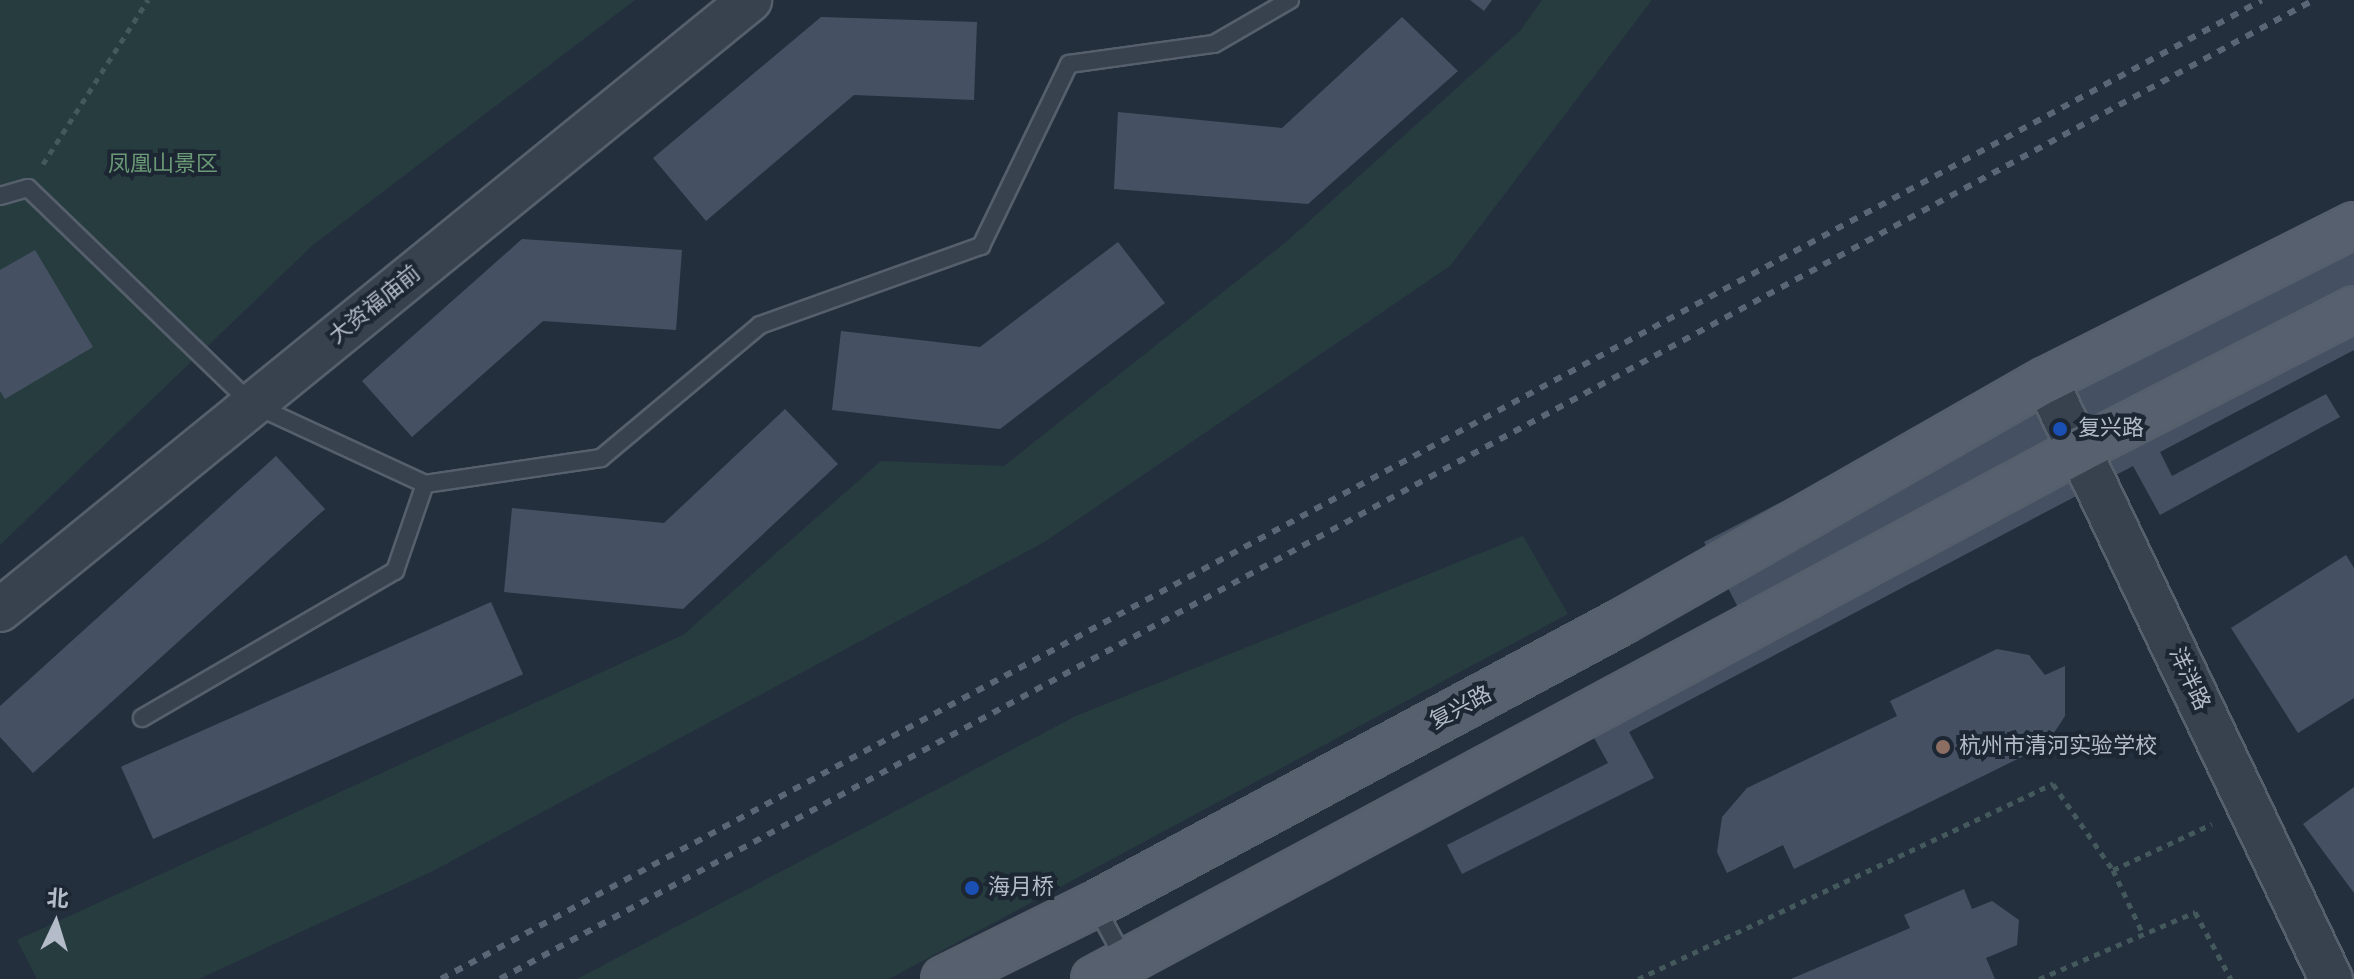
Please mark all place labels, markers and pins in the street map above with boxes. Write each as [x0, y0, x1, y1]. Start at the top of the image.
place label: 复兴路 [2078, 416, 2144, 442]
marker: 复兴路 [2049, 418, 2071, 440]
place label: 杭州市清河实验学校 [1959, 734, 2157, 760]
marker: 杭州市清河实验学校 [1934, 738, 1952, 756]
place label: 海月桥 [988, 875, 1054, 901]
marker: 海月桥 [963, 879, 981, 897]

